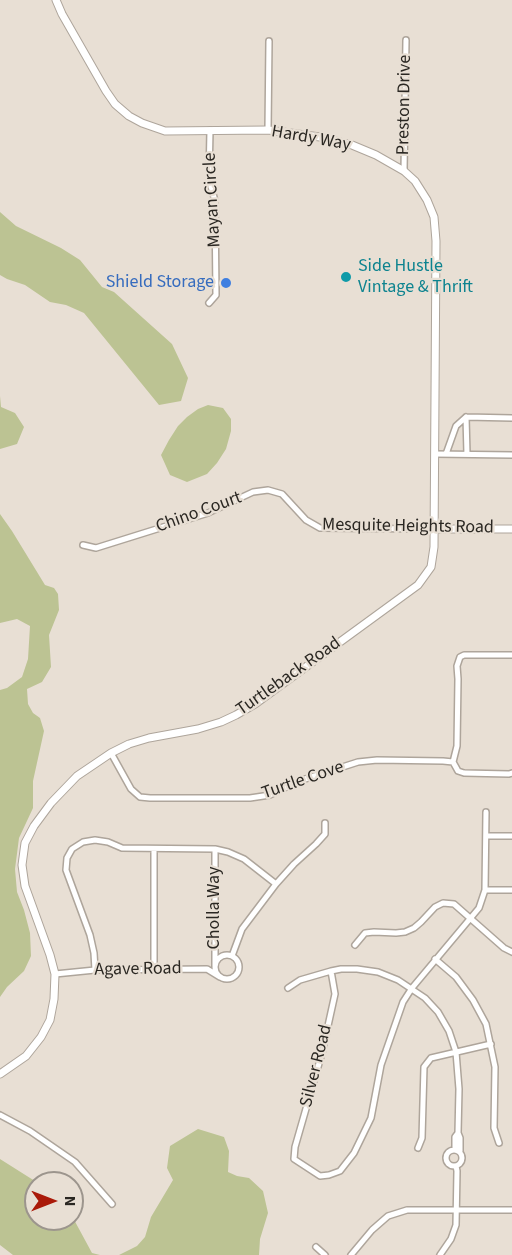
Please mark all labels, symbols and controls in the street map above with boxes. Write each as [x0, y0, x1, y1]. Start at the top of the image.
street label: Preston Drive [393, 55, 417, 155]
street label: Hardy Way [270, 121, 352, 157]
street label: Mayan Circle [200, 152, 226, 248]
place label: Side Hustle Vintage & Thrift [358, 256, 473, 298]
marker: Side Hustle Vintage & Thrift [339, 270, 353, 284]
place label: Shield Storage [106, 272, 214, 294]
marker: Shield Storage [219, 276, 233, 290]
street label: Chino Court [153, 487, 245, 539]
street label: Mesquite Heights Road [322, 515, 494, 539]
street label: Turtleback Road [233, 633, 345, 721]
street label: Turtle Cove [259, 757, 347, 805]
street label: Cholla Way [204, 866, 226, 950]
street label: Agave Road [94, 958, 182, 982]
street label: Silver Road [296, 1022, 338, 1110]
north arrow [24, 1171, 84, 1231]
text: N [59, 1196, 81, 1206]

